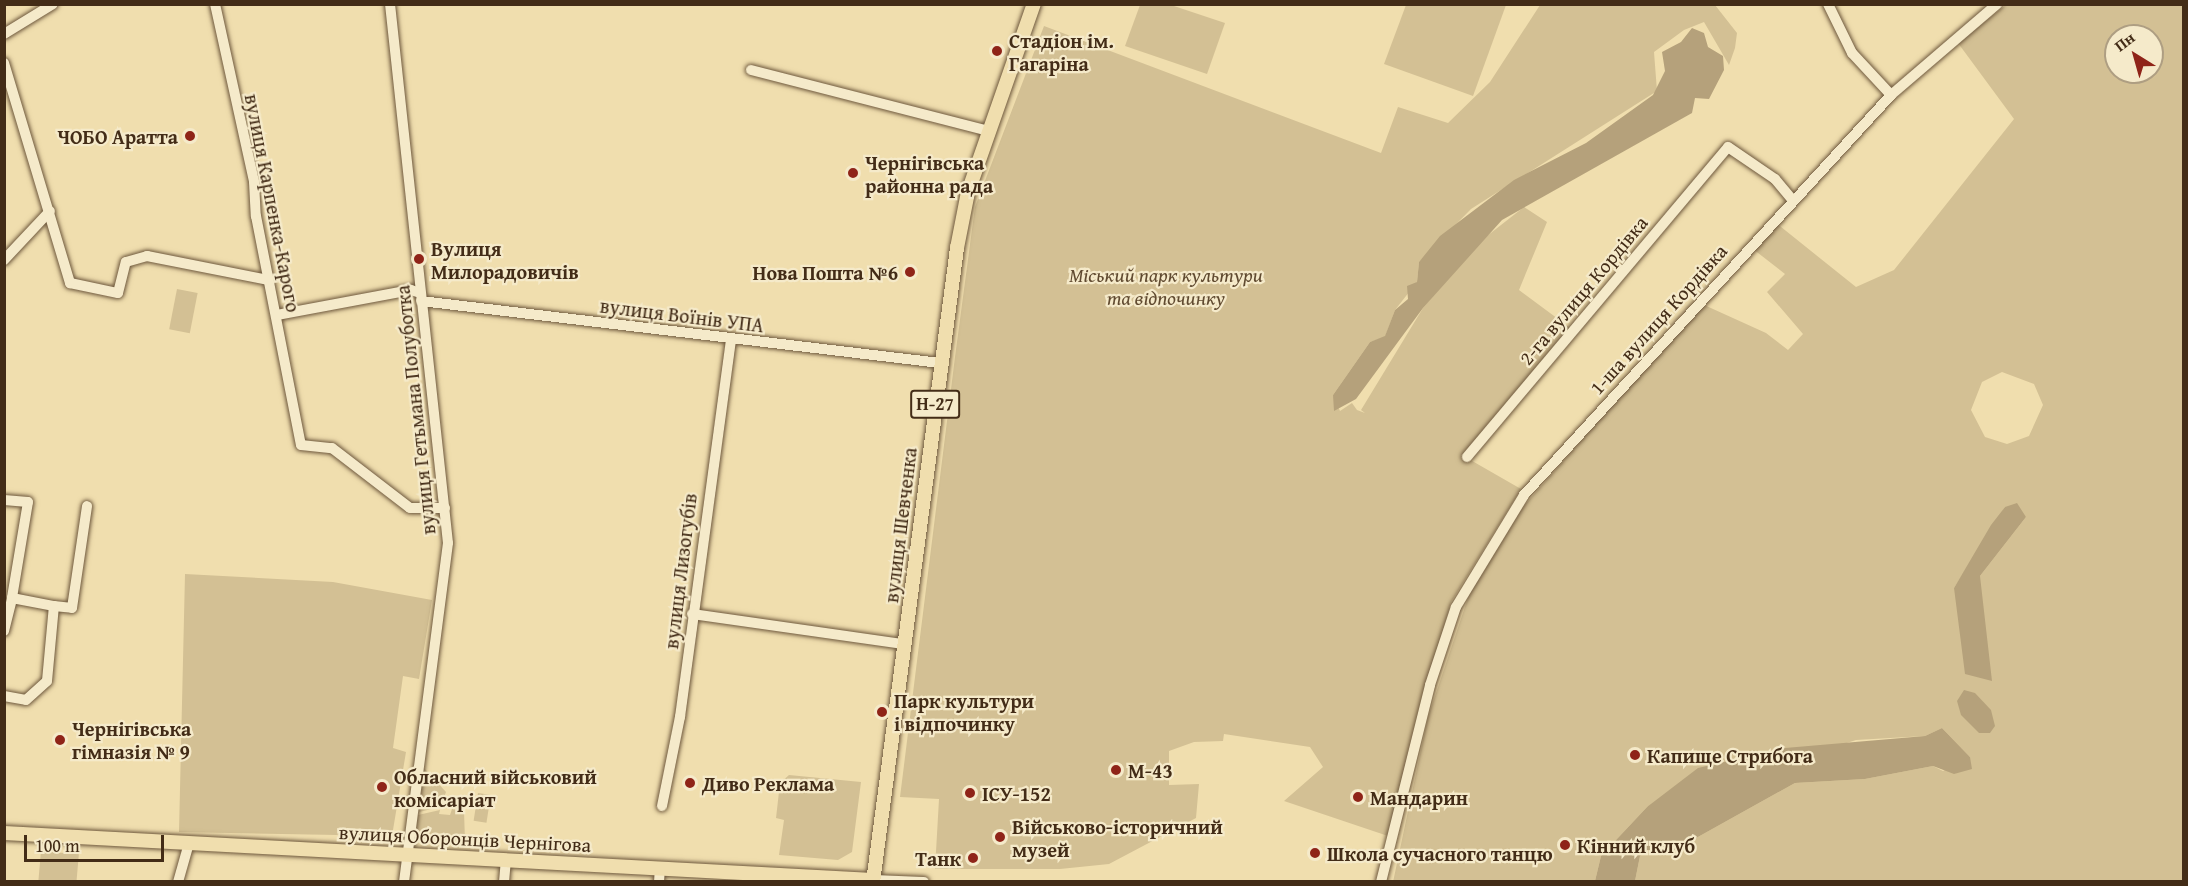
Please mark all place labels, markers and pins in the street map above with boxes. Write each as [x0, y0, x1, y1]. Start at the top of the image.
place label: Стадіон ім. Гагаріна [1009, 28, 1114, 75]
marker: Стадіон ім. Гагаріна [990, 44, 1004, 58]
place label: ЧОБО Аратта [57, 124, 178, 148]
marker: ЧОБО Аратта [183, 129, 197, 143]
place label: Чернігівська районна рада [865, 150, 993, 197]
marker: Чернігівська районна рада [846, 166, 860, 180]
place label: Вулиця Милорадовичів [431, 236, 579, 283]
marker: Вулиця Милорадовичів [412, 252, 426, 266]
place label: Нова Пошта №6 [753, 260, 898, 284]
marker: Нова Пошта №6 [903, 265, 917, 279]
place label: Парк культури і відпочинку [894, 688, 1034, 735]
marker: Парк культури і відпочинку [875, 705, 889, 719]
place label: Чернігівська гімназія № 9 [72, 716, 191, 763]
marker: Чернігівська гімназія № 9 [53, 733, 67, 747]
place label: Капище Стрибога [1647, 743, 1813, 767]
marker: Капище Стрибога [1628, 748, 1642, 762]
place label: М-43 [1128, 758, 1173, 782]
marker: М-43 [1109, 763, 1123, 777]
place label: Обласний військовий комісаріат [394, 764, 597, 811]
place label: Диво Реклама [702, 771, 834, 795]
marker: Диво Реклама [683, 776, 697, 790]
marker: Обласний військовий комісаріат [375, 780, 389, 794]
place label: ІСУ-152 [982, 781, 1051, 805]
place label: Мандарин [1370, 785, 1468, 809]
marker: ІСУ-152 [963, 786, 977, 800]
marker: Мандарин [1351, 790, 1365, 804]
place label: Військово-історичний музей [1012, 814, 1223, 861]
marker: Військово-історичний музей [993, 830, 1007, 844]
place label: Кінний клуб [1577, 833, 1695, 857]
marker: Кінний клуб [1558, 838, 1572, 852]
place label: Школа сучасного танцю [1327, 841, 1553, 865]
place label: Танк [915, 846, 961, 870]
marker: Школа сучасного танцю [1308, 846, 1322, 860]
marker: Танк [966, 851, 980, 865]

